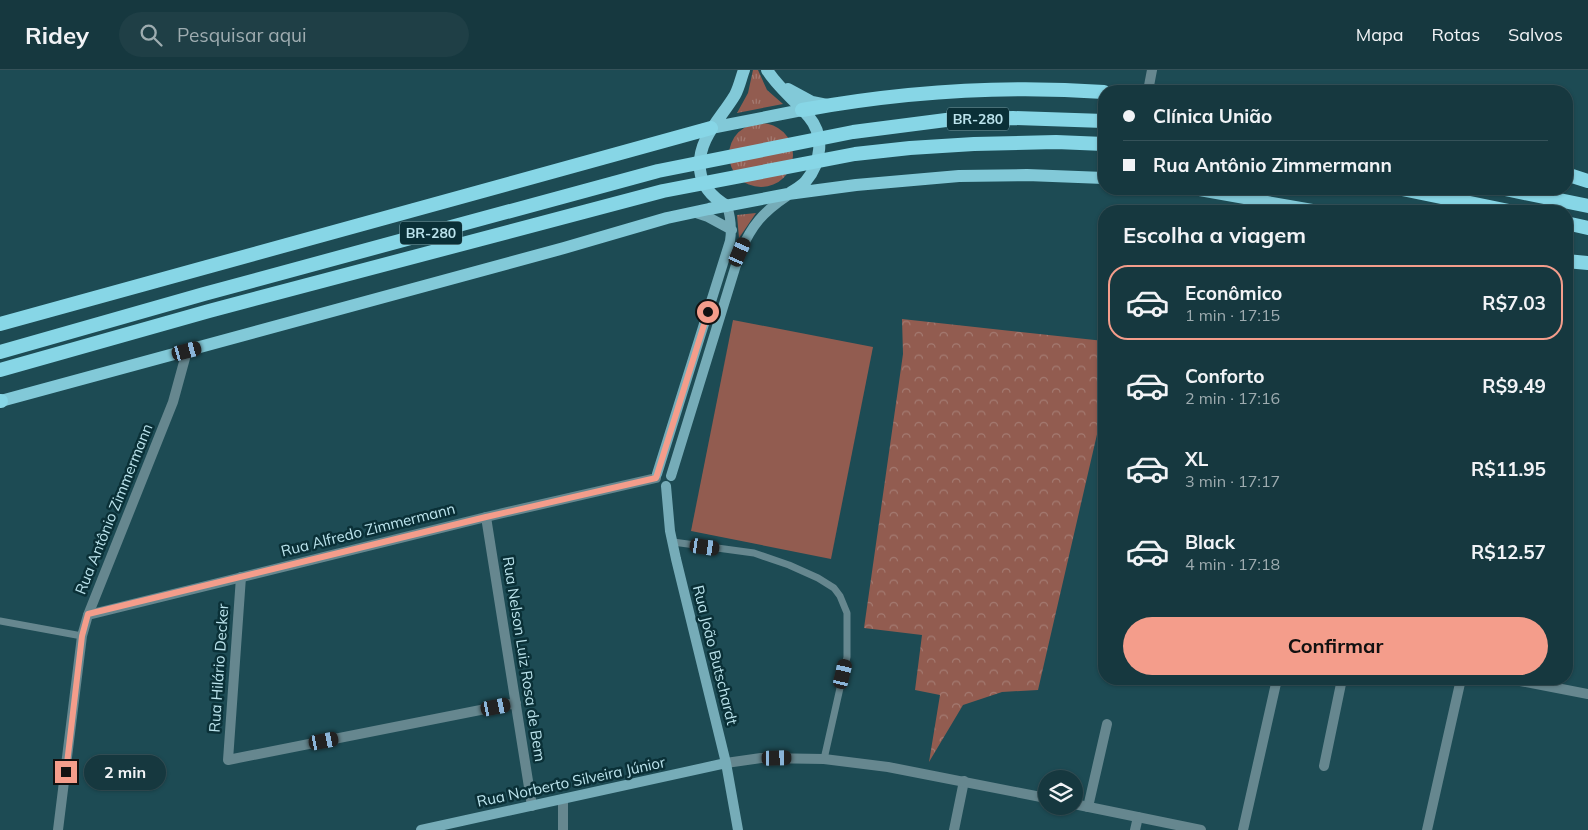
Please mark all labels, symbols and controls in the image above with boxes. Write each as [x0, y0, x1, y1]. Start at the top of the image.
search box [119, 12, 469, 57]
text: Ridey [25, 20, 89, 50]
icon: search [137, 21, 165, 49]
text: Pesquisar aqui [177, 23, 307, 47]
text: Mapa [1356, 23, 1404, 46]
text: Rotas [1432, 23, 1480, 46]
text: Salvos [1508, 23, 1563, 46]
text: Clínica União [1153, 104, 1272, 128]
road number: BR-280 [947, 108, 1009, 131]
text: Rua Antônio Zimmermann [1153, 153, 1392, 177]
text: Escolha a viagem [1123, 221, 1306, 249]
road number: BR-280 [400, 222, 462, 244]
car [727, 235, 752, 269]
icon: car [1125, 280, 1170, 325]
text: Econômico [1185, 281, 1282, 305]
text: R$7.03 [1482, 291, 1546, 315]
route start [697, 301, 719, 323]
text: 1 min · 17:15 [1185, 305, 1280, 325]
car [170, 340, 203, 362]
icon: car [1125, 363, 1170, 408]
text: Conforto [1185, 364, 1264, 388]
text: R$9.49 [1482, 374, 1546, 398]
text: 2 min · 17:16 [1185, 388, 1280, 408]
street label: Rua Antônio Zimmermann [71, 421, 157, 597]
icon: car [1125, 446, 1170, 491]
text: XL [1185, 447, 1208, 471]
text: R$11.95 [1471, 457, 1546, 481]
text: 3 min · 17:17 [1185, 471, 1280, 491]
street label: Rua Alfredo Zimmermann [279, 499, 457, 560]
icon: car [1125, 529, 1170, 574]
text: Black [1185, 530, 1235, 554]
car [689, 537, 720, 557]
text: R$12.57 [1471, 540, 1546, 564]
text: 4 min · 17:18 [1185, 554, 1280, 574]
street label: Rua Nelson Luiz Rosa de Bem [499, 555, 550, 763]
street label: Rua João Butschardt [689, 583, 742, 727]
street label: Rua Hilário Decker [205, 602, 233, 733]
button: Confirmar [1123, 617, 1548, 675]
car [832, 658, 853, 690]
car [479, 697, 512, 717]
car [307, 731, 340, 751]
car [761, 750, 792, 766]
street label: Rua Norberto Silveira Júnior [475, 752, 667, 811]
callout: 2 min [84, 754, 166, 790]
route end [55, 761, 77, 783]
text: 2 min [104, 762, 146, 782]
map controls [1038, 770, 1083, 815]
button: layers [1038, 770, 1083, 815]

